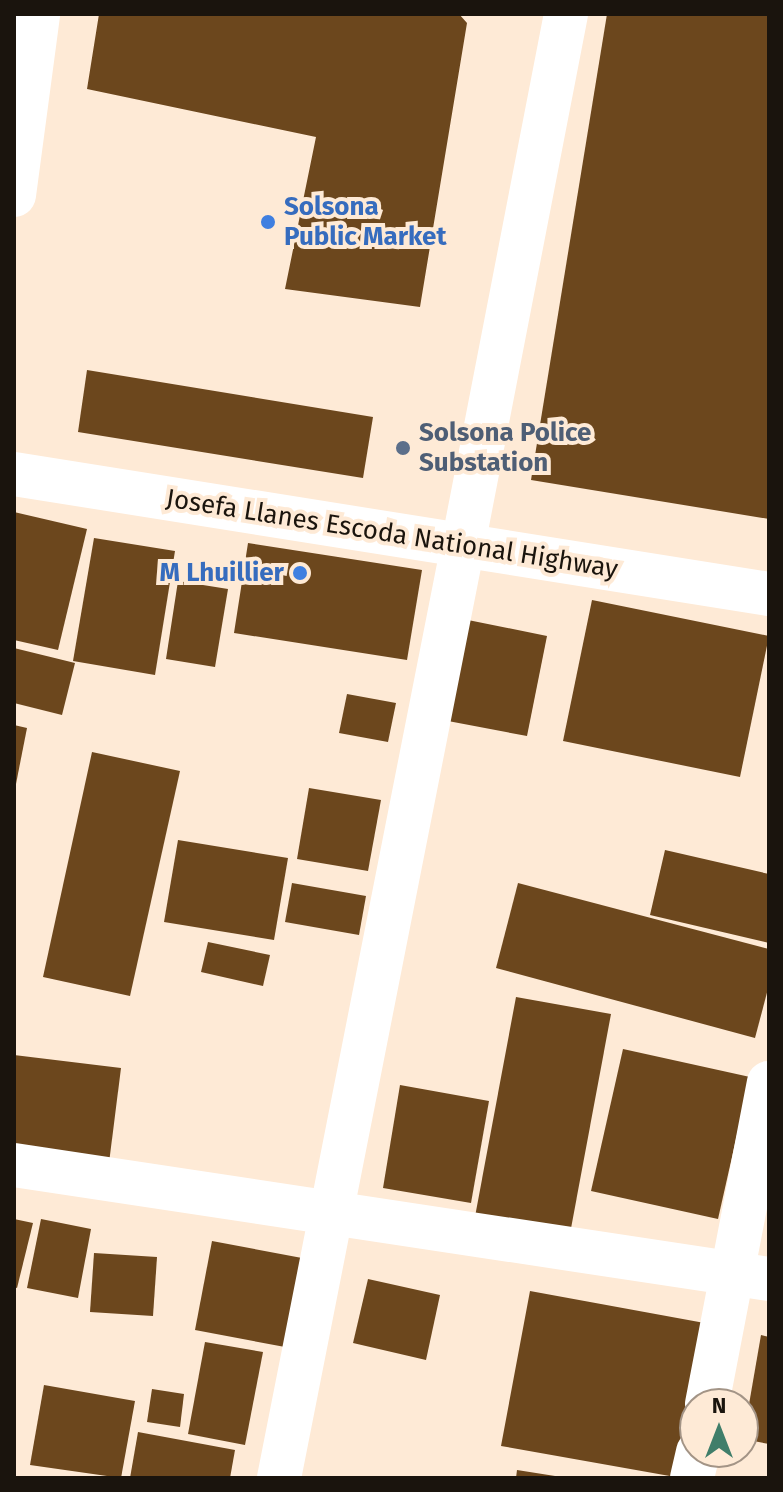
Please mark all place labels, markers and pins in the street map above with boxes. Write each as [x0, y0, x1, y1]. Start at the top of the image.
place label: Solsona Public Market [284, 191, 446, 252]
marker: Solsona Public Market [259, 213, 277, 231]
place label: Solsona Police Substation [419, 417, 591, 478]
marker: Solsona Police Substation [394, 439, 412, 457]
place label: M Lhuillier [160, 557, 284, 589]
marker: M Lhuillier [291, 564, 309, 582]

